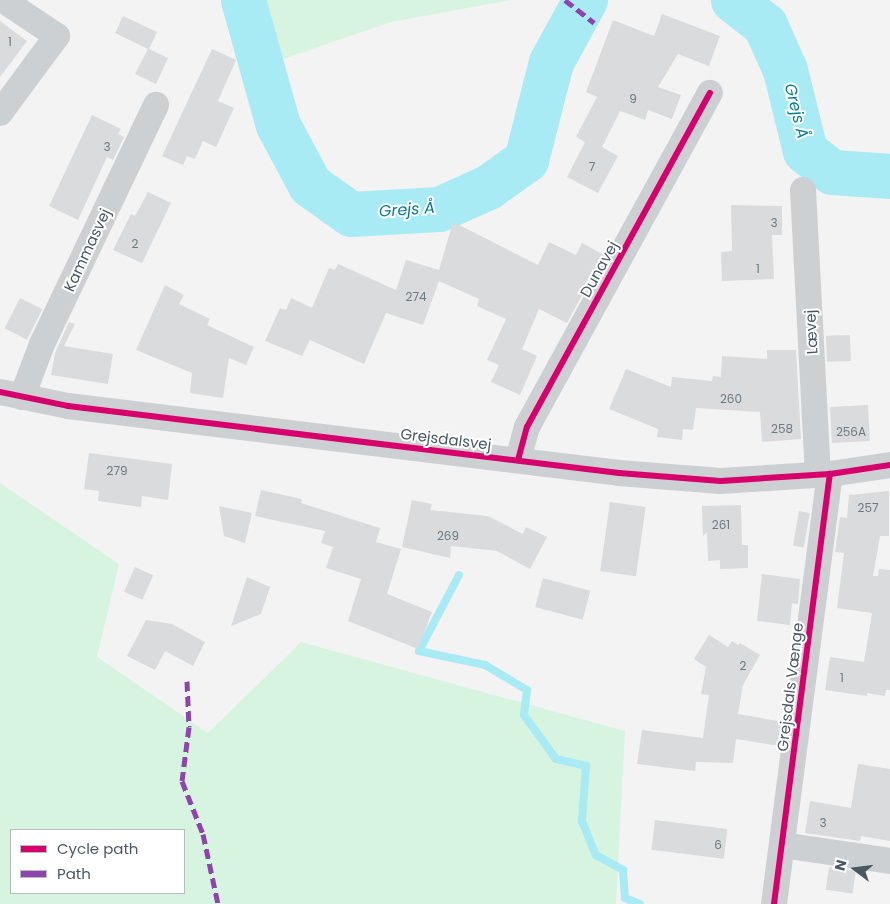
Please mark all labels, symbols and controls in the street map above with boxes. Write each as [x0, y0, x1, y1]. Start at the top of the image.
house number: 1 [8, 35, 12, 49]
water label: Grejs Å [780, 81, 812, 141]
house number: 9 [629, 92, 637, 106]
house number: 3 [103, 140, 111, 154]
house number: 7 [589, 160, 595, 174]
water label: Grejs Å [378, 198, 436, 222]
street label: Kammasvej [60, 206, 114, 294]
house number: 3 [770, 216, 778, 230]
house number: 2 [132, 237, 138, 251]
street label: Dunavej [576, 238, 622, 300]
house number: 1 [756, 262, 760, 276]
house number: 274 [406, 290, 426, 304]
street label: Lævej [801, 309, 821, 355]
house number: 260 [720, 392, 742, 406]
house number: 258 [771, 422, 793, 436]
street label: Grejsdalsvej [400, 425, 492, 453]
house number: 256A [836, 425, 866, 439]
house number: 279 [106, 464, 128, 478]
house number: 257 [858, 501, 878, 515]
house number: 261 [712, 518, 730, 532]
house number: 269 [437, 529, 459, 543]
street label: Grejsdals Vænge [773, 622, 807, 752]
house number: 2 [740, 659, 746, 673]
house number: 1 [840, 671, 844, 685]
house number: 3 [819, 816, 827, 830]
legend [10, 829, 185, 894]
text: Cycle path [57, 838, 138, 859]
house number: 6 [714, 838, 722, 852]
north arrow [830, 844, 880, 894]
text: N [829, 857, 852, 873]
text: Path [57, 863, 91, 884]

